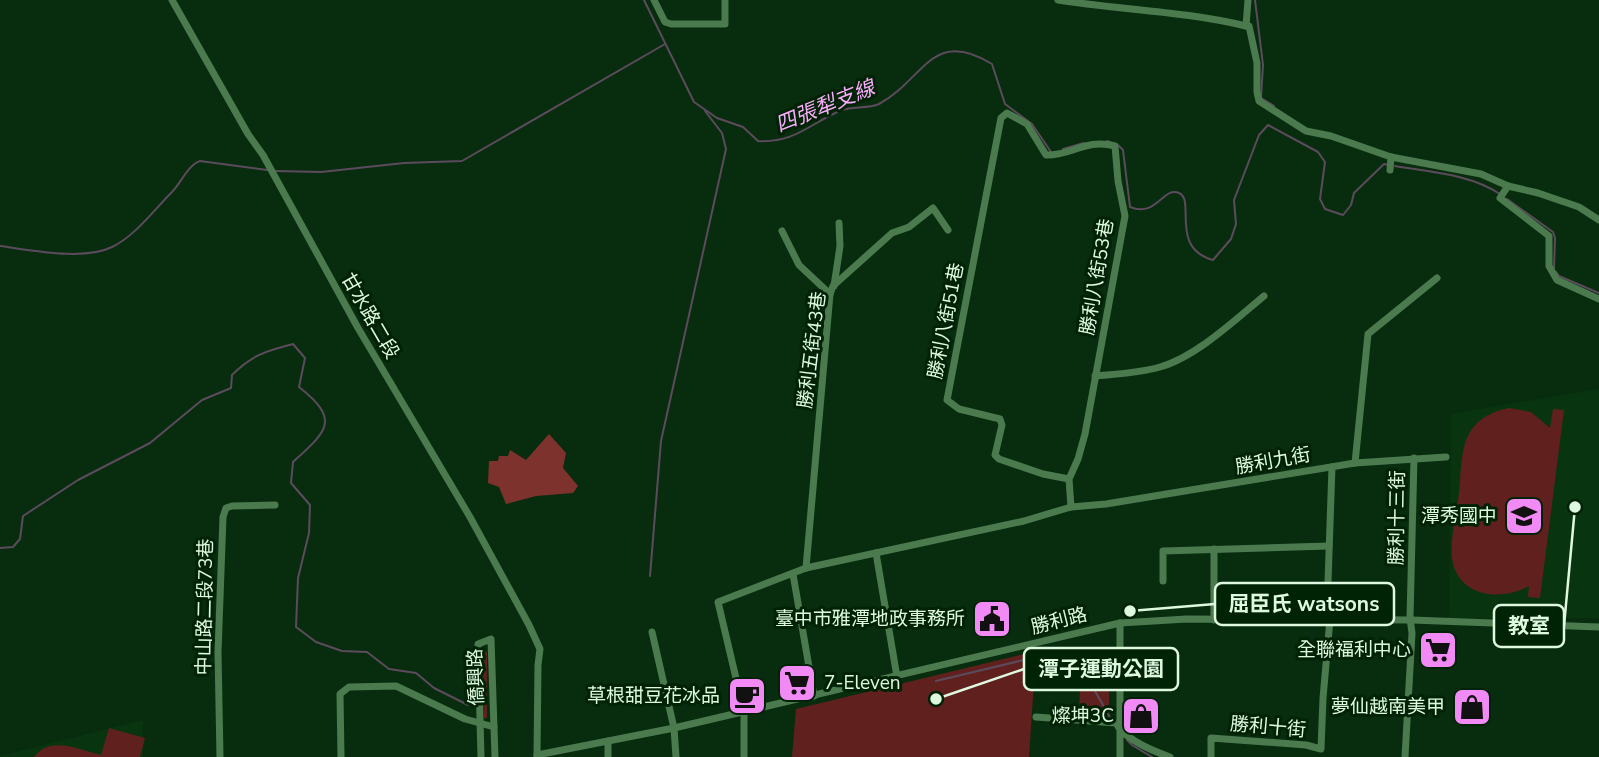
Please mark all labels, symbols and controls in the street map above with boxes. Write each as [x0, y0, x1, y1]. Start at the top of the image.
water label: 四張犁支線 [771, 73, 881, 139]
street label: 勝利八街53巷 [1074, 217, 1120, 337]
street label: 勝利八街51巷 [922, 261, 970, 381]
street label: 甘水路二段 [335, 268, 405, 364]
street label: 勝利五街43巷 [792, 290, 832, 410]
street label: 勝利九街 [1233, 442, 1313, 480]
street label: 勝利十三街 [1383, 470, 1411, 566]
school or university icon: 潭秀國中 [1503, 495, 1545, 537]
place label: 潭秀國中 [1421, 503, 1497, 529]
street label: 中山路二段73巷 [191, 538, 219, 676]
callout: 屈臣氏 watsons [1215, 583, 1394, 625]
text: 屈臣氏 watsons [1229, 590, 1379, 618]
public building icon: 臺中市雅潭地政事務所 [971, 598, 1013, 640]
street label: 勝利路 [1028, 601, 1090, 641]
callout: 教室 [1494, 605, 1564, 647]
place label: 臺中市雅潭地政事務所 [775, 606, 965, 632]
text: 教室 [1508, 612, 1550, 640]
supermarket icon: 全聯福利中心 [1417, 629, 1459, 671]
place label: 全聯福利中心 [1297, 637, 1411, 663]
street label: 僑興路 [462, 648, 490, 706]
callout: 潭子運動公園 [1024, 648, 1178, 690]
text: 潭子運動公園 [1038, 655, 1164, 683]
supermarket icon: 7-Eleven [776, 662, 818, 704]
place label: 7-Eleven [824, 670, 901, 696]
cafe icon: 草根甜豆花冰品 [726, 675, 768, 717]
place label: 草根甜豆花冰品 [587, 683, 720, 709]
shop icon: 夢仙越南美甲 [1451, 686, 1493, 728]
place label: 夢仙越南美甲 [1331, 694, 1445, 720]
shop icon: 燦坤3C [1120, 695, 1162, 737]
place label: 燦坤3C [1052, 703, 1114, 729]
street label: 勝利十街 [1229, 711, 1307, 743]

